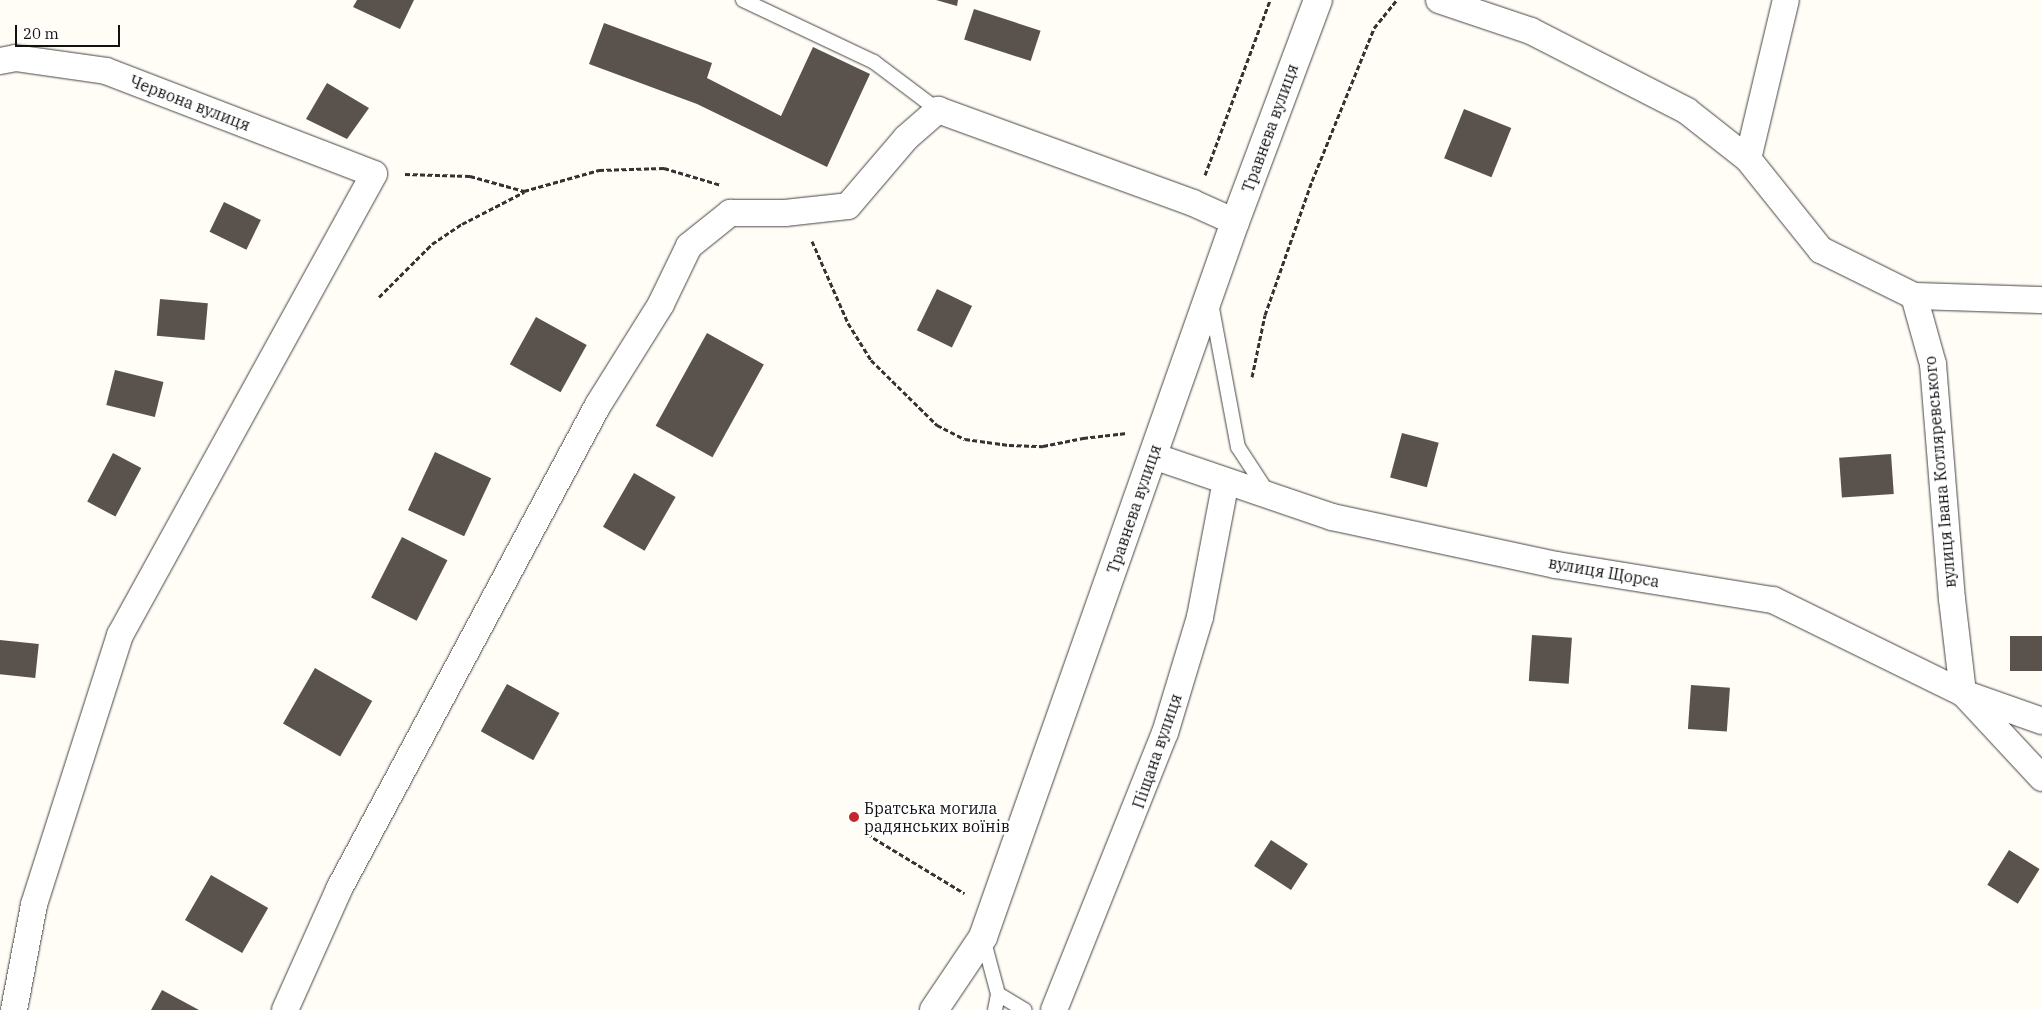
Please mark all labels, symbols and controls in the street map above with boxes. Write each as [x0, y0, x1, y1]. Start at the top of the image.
scale bar [18, 15, 122, 47]
text: 20 m [23, 24, 59, 43]
street label: Травнева вулиця [1238, 61, 1302, 195]
street label: Червона вулиця [127, 71, 253, 135]
street label: вулиця Івана Котляревського [1920, 355, 1960, 589]
street label: Травнева вулиця [1103, 442, 1165, 576]
street label: вулиця Щорса [1547, 553, 1661, 591]
street label: Піщана вулиця [1128, 691, 1186, 811]
place label: Братська могила радянських воїнів [864, 798, 1010, 836]
marker: Братська могила радянських воїнів [848, 811, 860, 823]

